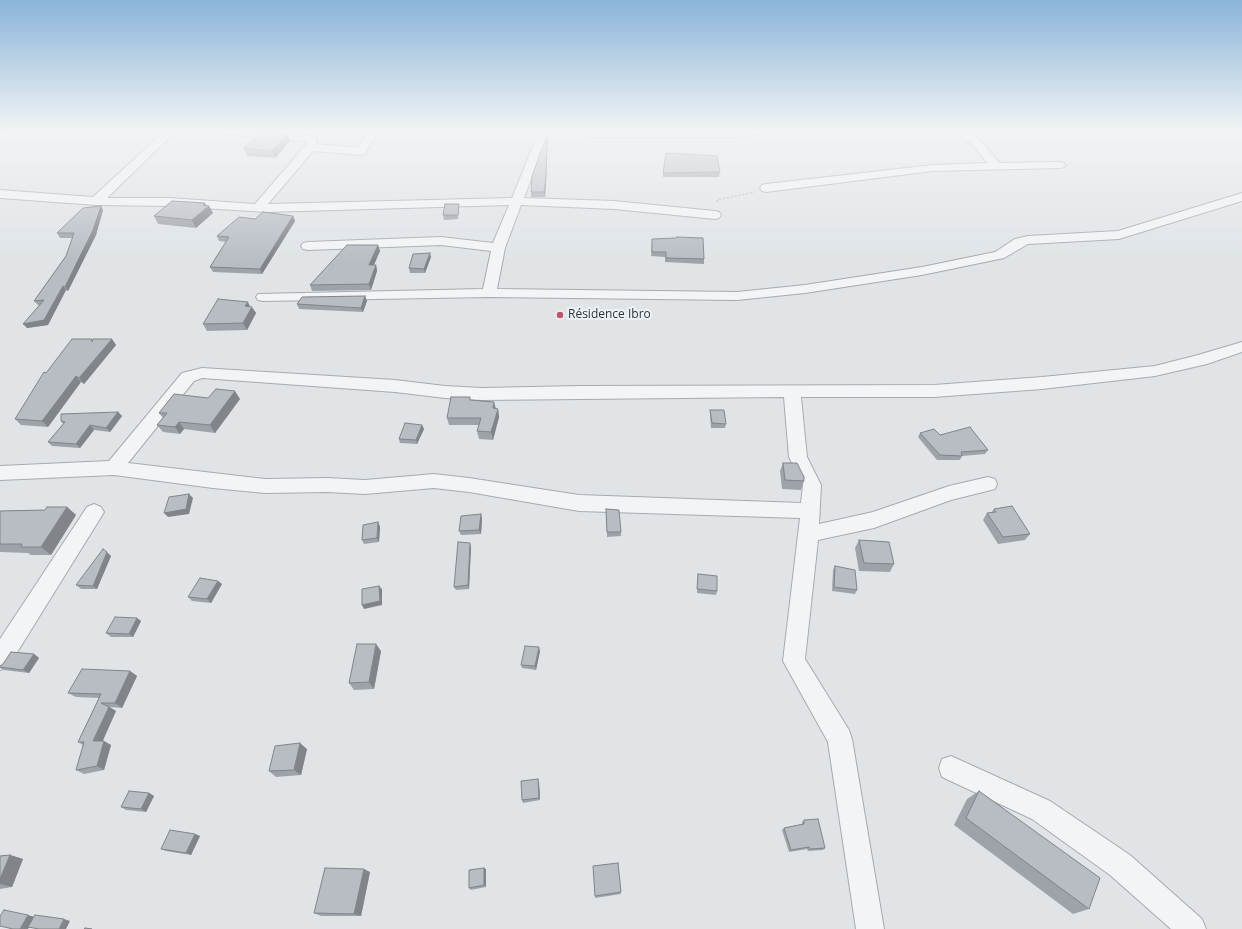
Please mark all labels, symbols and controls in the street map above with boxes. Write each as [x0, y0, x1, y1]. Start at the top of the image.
place label: Résidence Ibro [568, 308, 651, 322]
marker: Résidence Ibro [555, 310, 565, 320]

